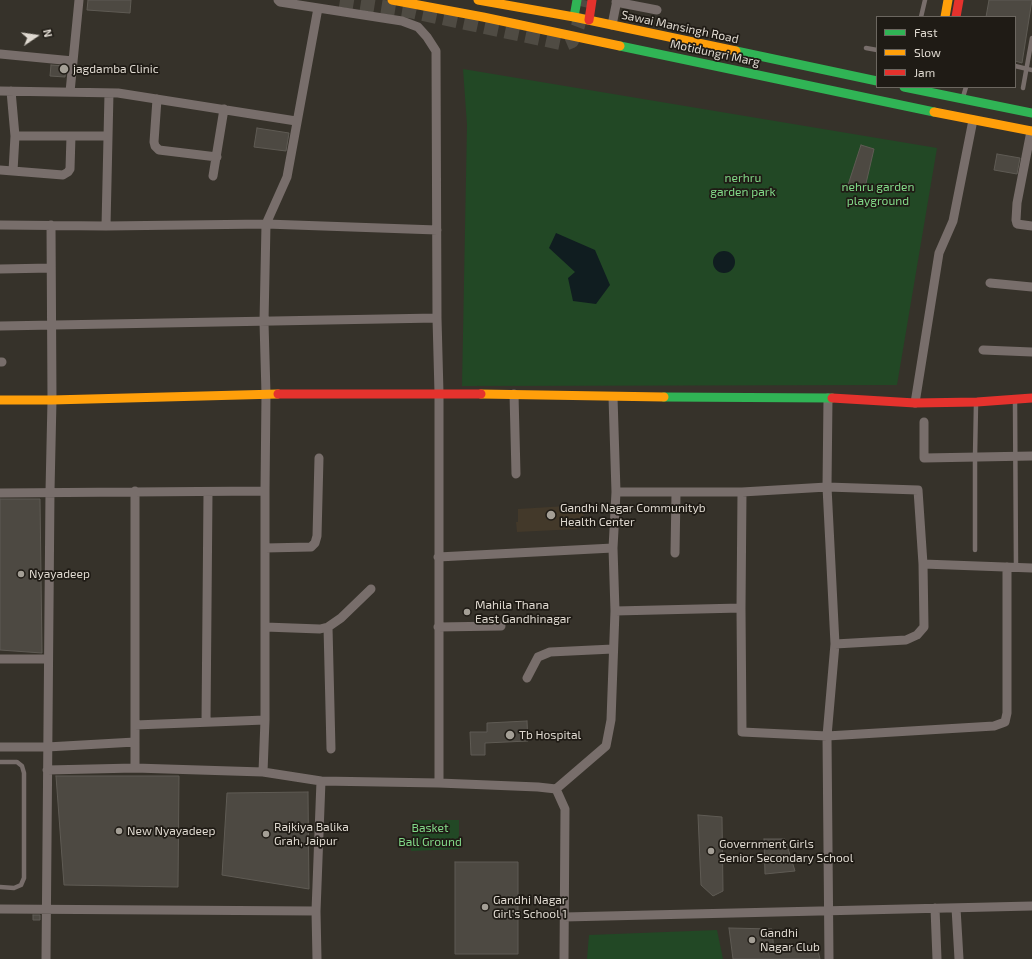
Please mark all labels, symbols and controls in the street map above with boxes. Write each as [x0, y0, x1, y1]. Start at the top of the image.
street label: Sawai Mansingh Road [620, 8, 740, 46]
north arrow [16, 16, 56, 56]
legend [876, 16, 1016, 88]
text: Fast [914, 25, 937, 39]
text: N [41, 28, 55, 39]
street label: Motidungri Marg [669, 36, 761, 70]
text: Slow [914, 45, 941, 59]
place label: jagdamba Clinic [73, 62, 159, 76]
marker: jagdamba Clinic [58, 63, 70, 75]
text: Jam [914, 65, 935, 79]
park label: nerhru garden park [710, 171, 776, 199]
park label: nehru garden playground [842, 180, 914, 208]
place label: Gandhi Nagar Communityb Health Center [560, 501, 706, 529]
marker: Gandhi Nagar Communityb Health Center [545, 509, 557, 521]
place label: Nyayadeep [29, 567, 90, 581]
marker: Nyayadeep [16, 569, 26, 579]
place label: Mahila Thana East Gandhinagar [475, 598, 571, 626]
marker: Mahila Thana East Gandhinagar [462, 607, 472, 617]
place label: Tb Hospital [519, 728, 581, 742]
marker: Tb Hospital [504, 729, 516, 741]
place label: Rajkiya Balika Grah, Jaipur [274, 820, 349, 848]
park label: Basket Ball Ground [398, 821, 462, 849]
place label: New Nyayadeep [127, 824, 215, 838]
marker: New Nyayadeep [114, 826, 124, 836]
marker: Rajkiya Balika Grah, Jaipur [261, 829, 271, 839]
place label: Government Girls Senior Secondary School [719, 837, 853, 865]
marker: Government Girls Senior Secondary School [706, 846, 716, 856]
place label: Gandhi Nagar Girl's School 1 [493, 893, 567, 921]
marker: Gandhi Nagar Girl's School 1 [480, 902, 490, 912]
place label: Gandhi Nagar Club [760, 926, 820, 954]
marker: Gandhi Nagar Club [747, 935, 757, 945]

